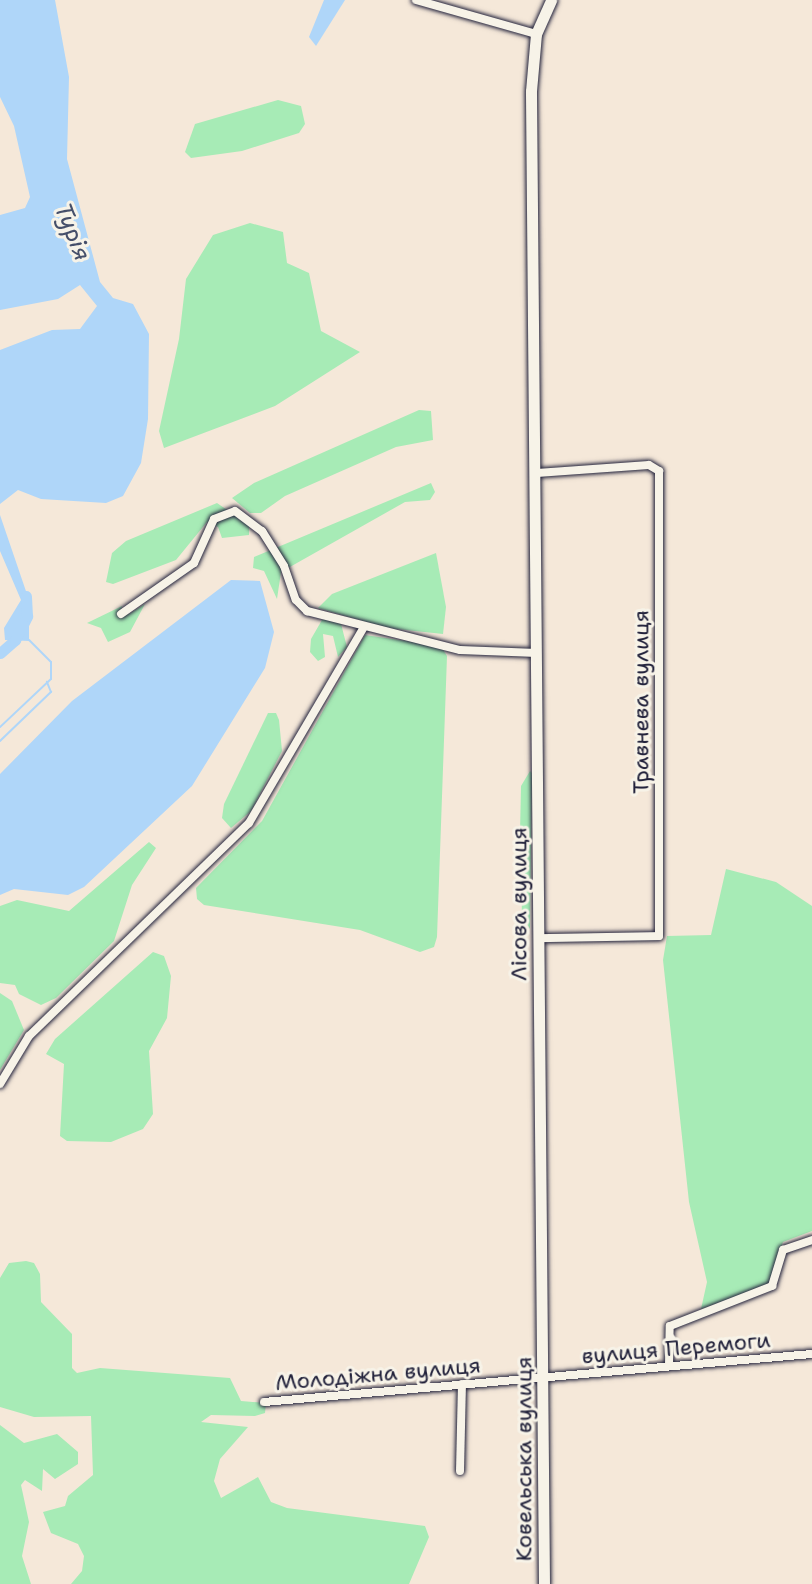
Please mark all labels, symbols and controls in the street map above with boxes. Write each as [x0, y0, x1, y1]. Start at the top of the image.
water label: Турія [48, 199, 96, 265]
street label: Травнева вулиця [628, 610, 654, 794]
street label: Лісова вулиця [506, 827, 532, 981]
street label: вулиця Перемоги [581, 1327, 771, 1369]
street label: Молодіжна вулиця [274, 1352, 482, 1396]
street label: Ковельська вулиця [511, 1357, 537, 1561]

